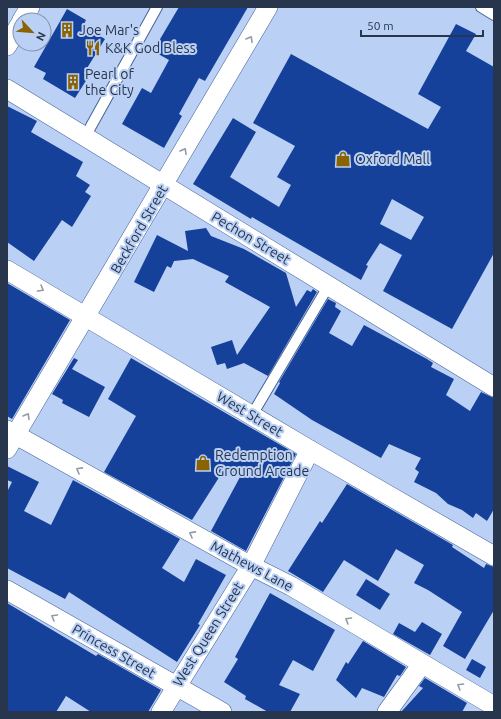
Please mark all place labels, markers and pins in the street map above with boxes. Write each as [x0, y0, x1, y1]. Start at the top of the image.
building icon: Joe Mar's [58, 21, 76, 39]
place label: Joe Mar's [79, 22, 139, 38]
restaurant icon: K&K God Bless [84, 39, 102, 57]
place label: K&K God Bless [105, 40, 196, 56]
place label: Pearl of the City [85, 66, 134, 98]
building icon: Pearl of the City [64, 73, 82, 91]
shop icon: Oxford Mall [334, 150, 352, 168]
place label: Oxford Mall [355, 151, 430, 167]
place label: Redemption Ground Arcade [215, 447, 309, 479]
shop icon: Redemption Ground Arcade [194, 454, 212, 472]

